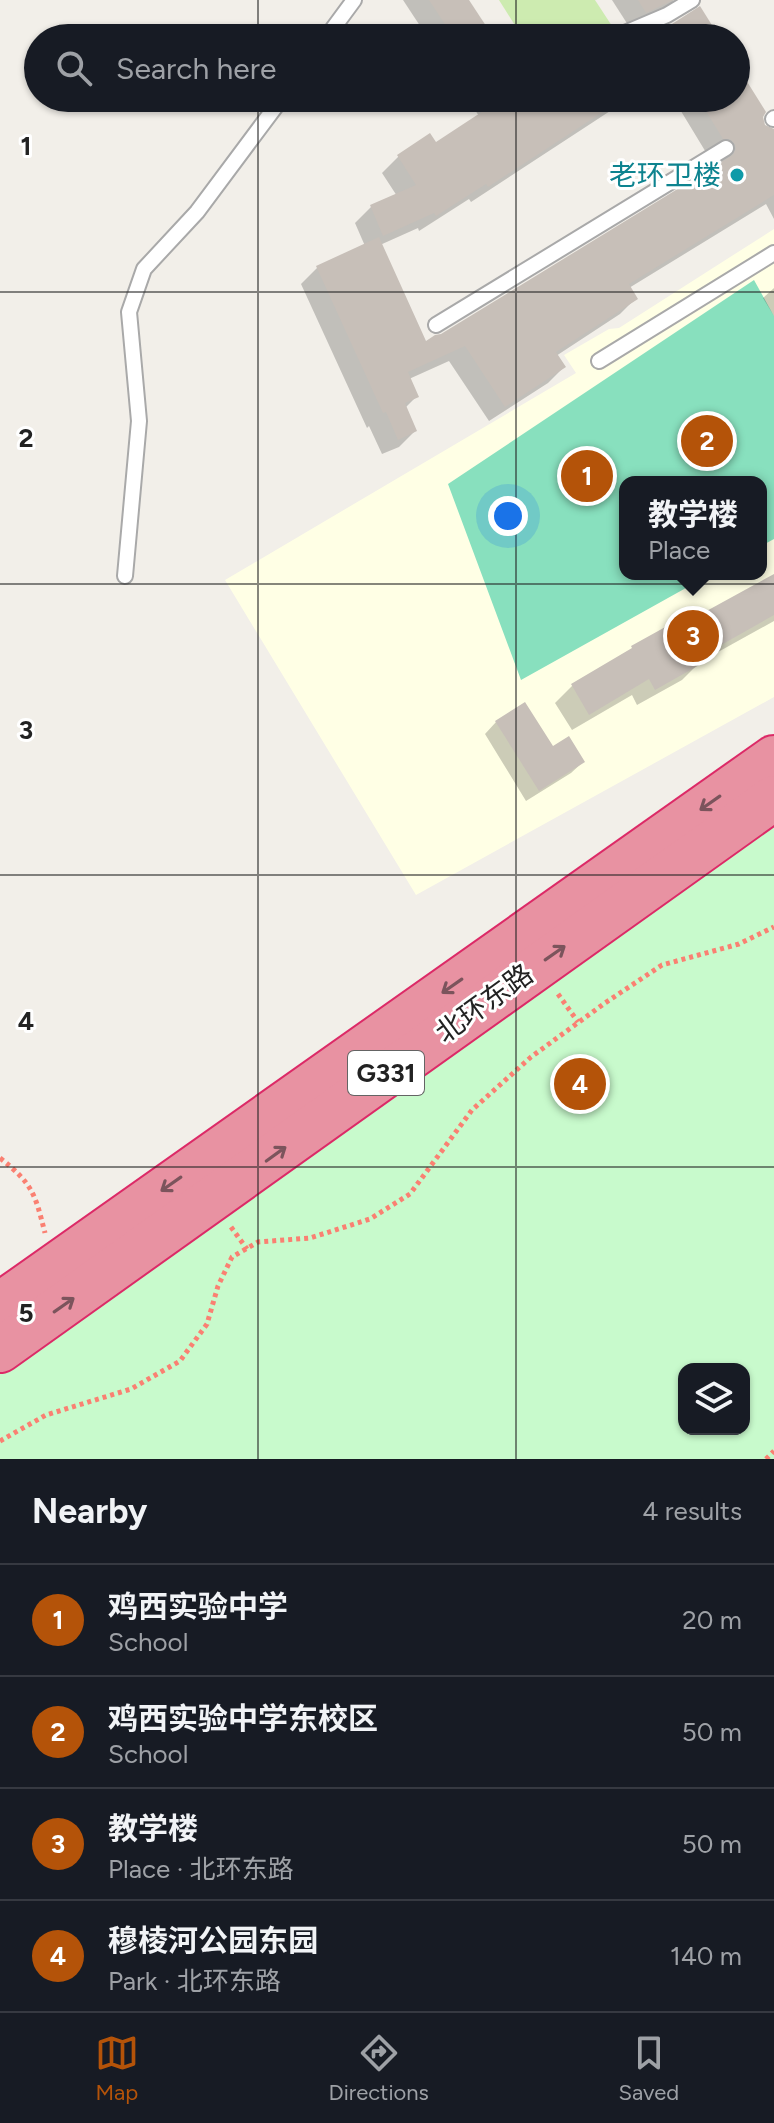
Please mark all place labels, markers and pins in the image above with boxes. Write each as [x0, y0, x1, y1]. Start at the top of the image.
place label: 老环卫楼 [609, 158, 721, 192]
marker: 老环卫楼 [728, 166, 746, 184]
pin: 2 [681, 411, 733, 471]
pin: 1 [561, 446, 613, 506]
pin: 3 [667, 606, 719, 666]
pin: 4 [554, 1054, 606, 1114]

